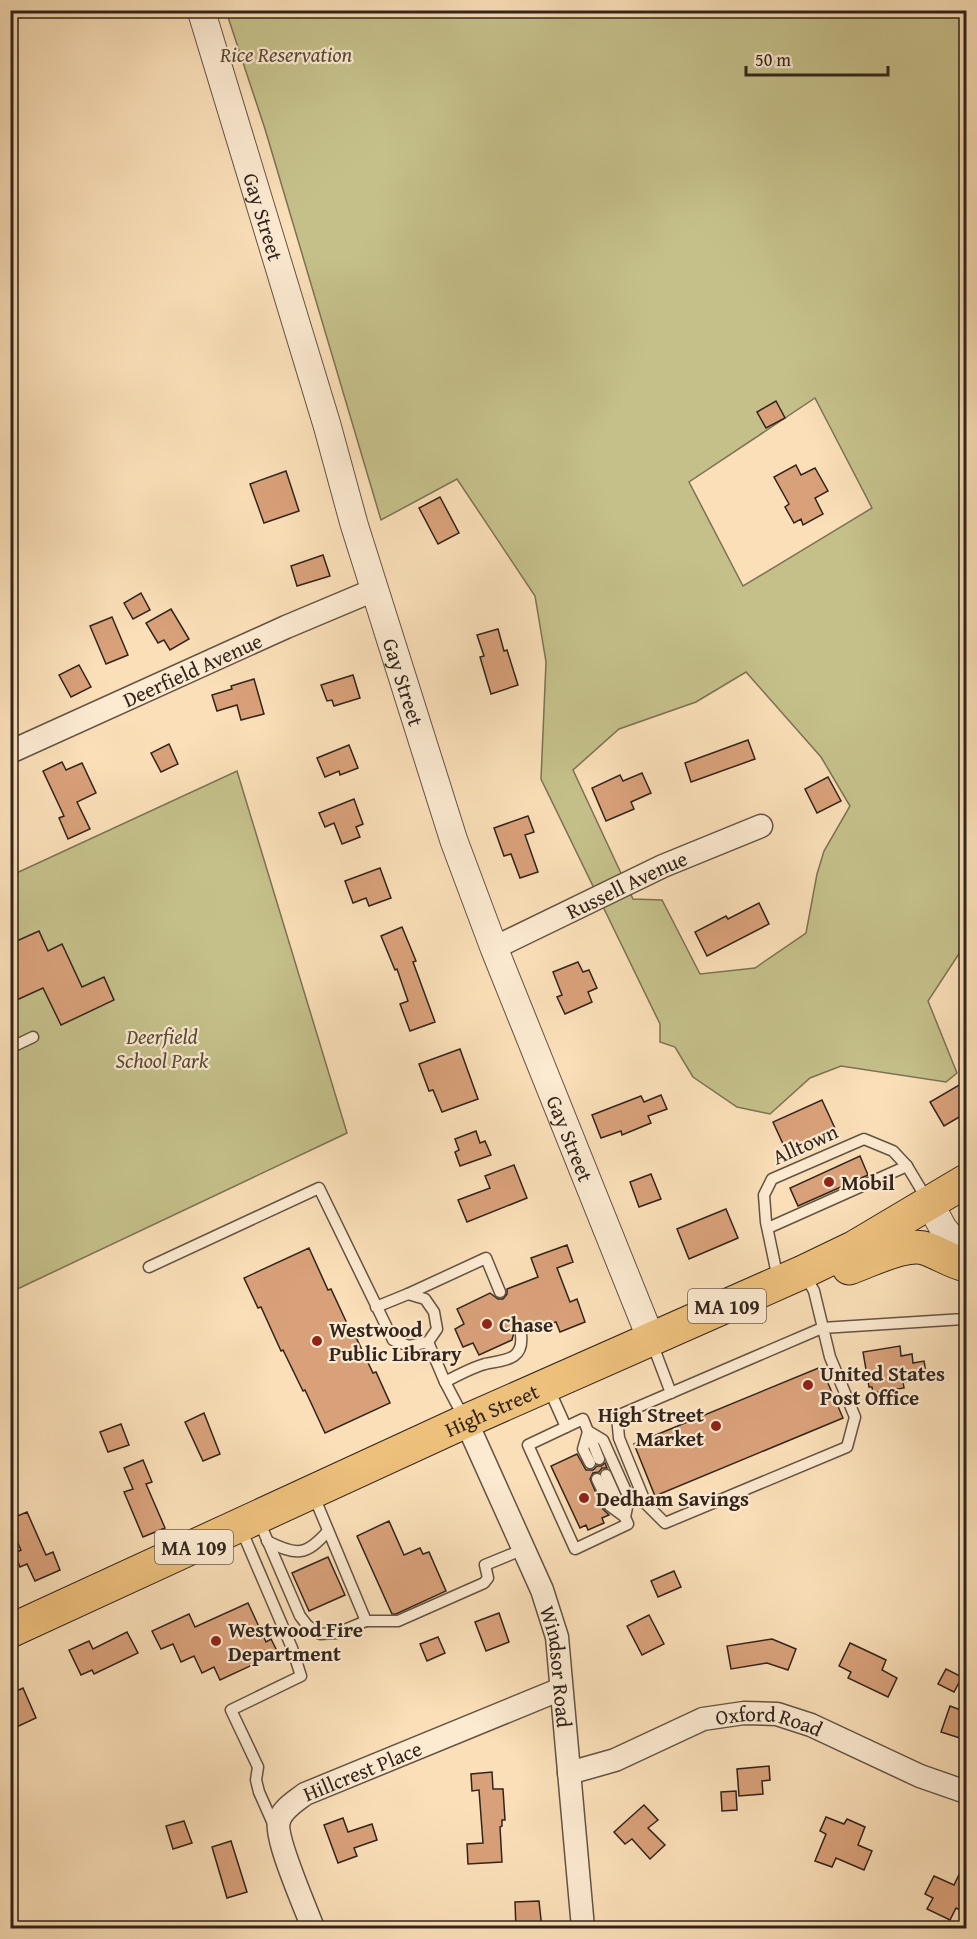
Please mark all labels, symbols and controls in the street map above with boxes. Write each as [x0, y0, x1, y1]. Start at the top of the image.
park label: Rice Reservation [219, 39, 352, 70]
scale bar [746, 39, 888, 77]
text: 50 m [755, 46, 791, 73]
street label: Gay Street [236, 169, 292, 265]
street label: Deerfield Avenue [117, 624, 267, 715]
street label: Gay Street [375, 634, 432, 730]
street label: Russell Avenue [561, 842, 692, 926]
park label: Deerfield School Park [116, 1021, 209, 1076]
street label: Gay Street [539, 1090, 602, 1187]
street label: Alltown [767, 1116, 843, 1172]
place label: Mobil [841, 1167, 895, 1198]
marker: Mobil [822, 1175, 836, 1189]
road number: MA 109 [688, 1289, 766, 1323]
place label: Chase [499, 1309, 553, 1340]
place label: Westwood Public Library [329, 1314, 462, 1369]
marker: Chase [480, 1317, 494, 1331]
marker: Westwood Public Library [310, 1334, 324, 1348]
place label: United States Post Office [820, 1358, 945, 1413]
street label: High Street [440, 1375, 544, 1444]
marker: United States Post Office [801, 1378, 815, 1392]
place label: High Street Market [598, 1399, 704, 1454]
marker: High Street Market [709, 1419, 723, 1433]
place label: Dedham Savings [596, 1483, 749, 1514]
marker: Dedham Savings [577, 1491, 591, 1505]
road number: MA 109 [155, 1530, 233, 1564]
street label: Windsor Road [532, 1602, 581, 1730]
place label: Westwood Fire Department [228, 1614, 363, 1669]
marker: Westwood Fire Department [209, 1634, 223, 1648]
street label: Oxford Road [713, 1697, 829, 1744]
street label: Hillcrest Place [298, 1732, 426, 1809]

